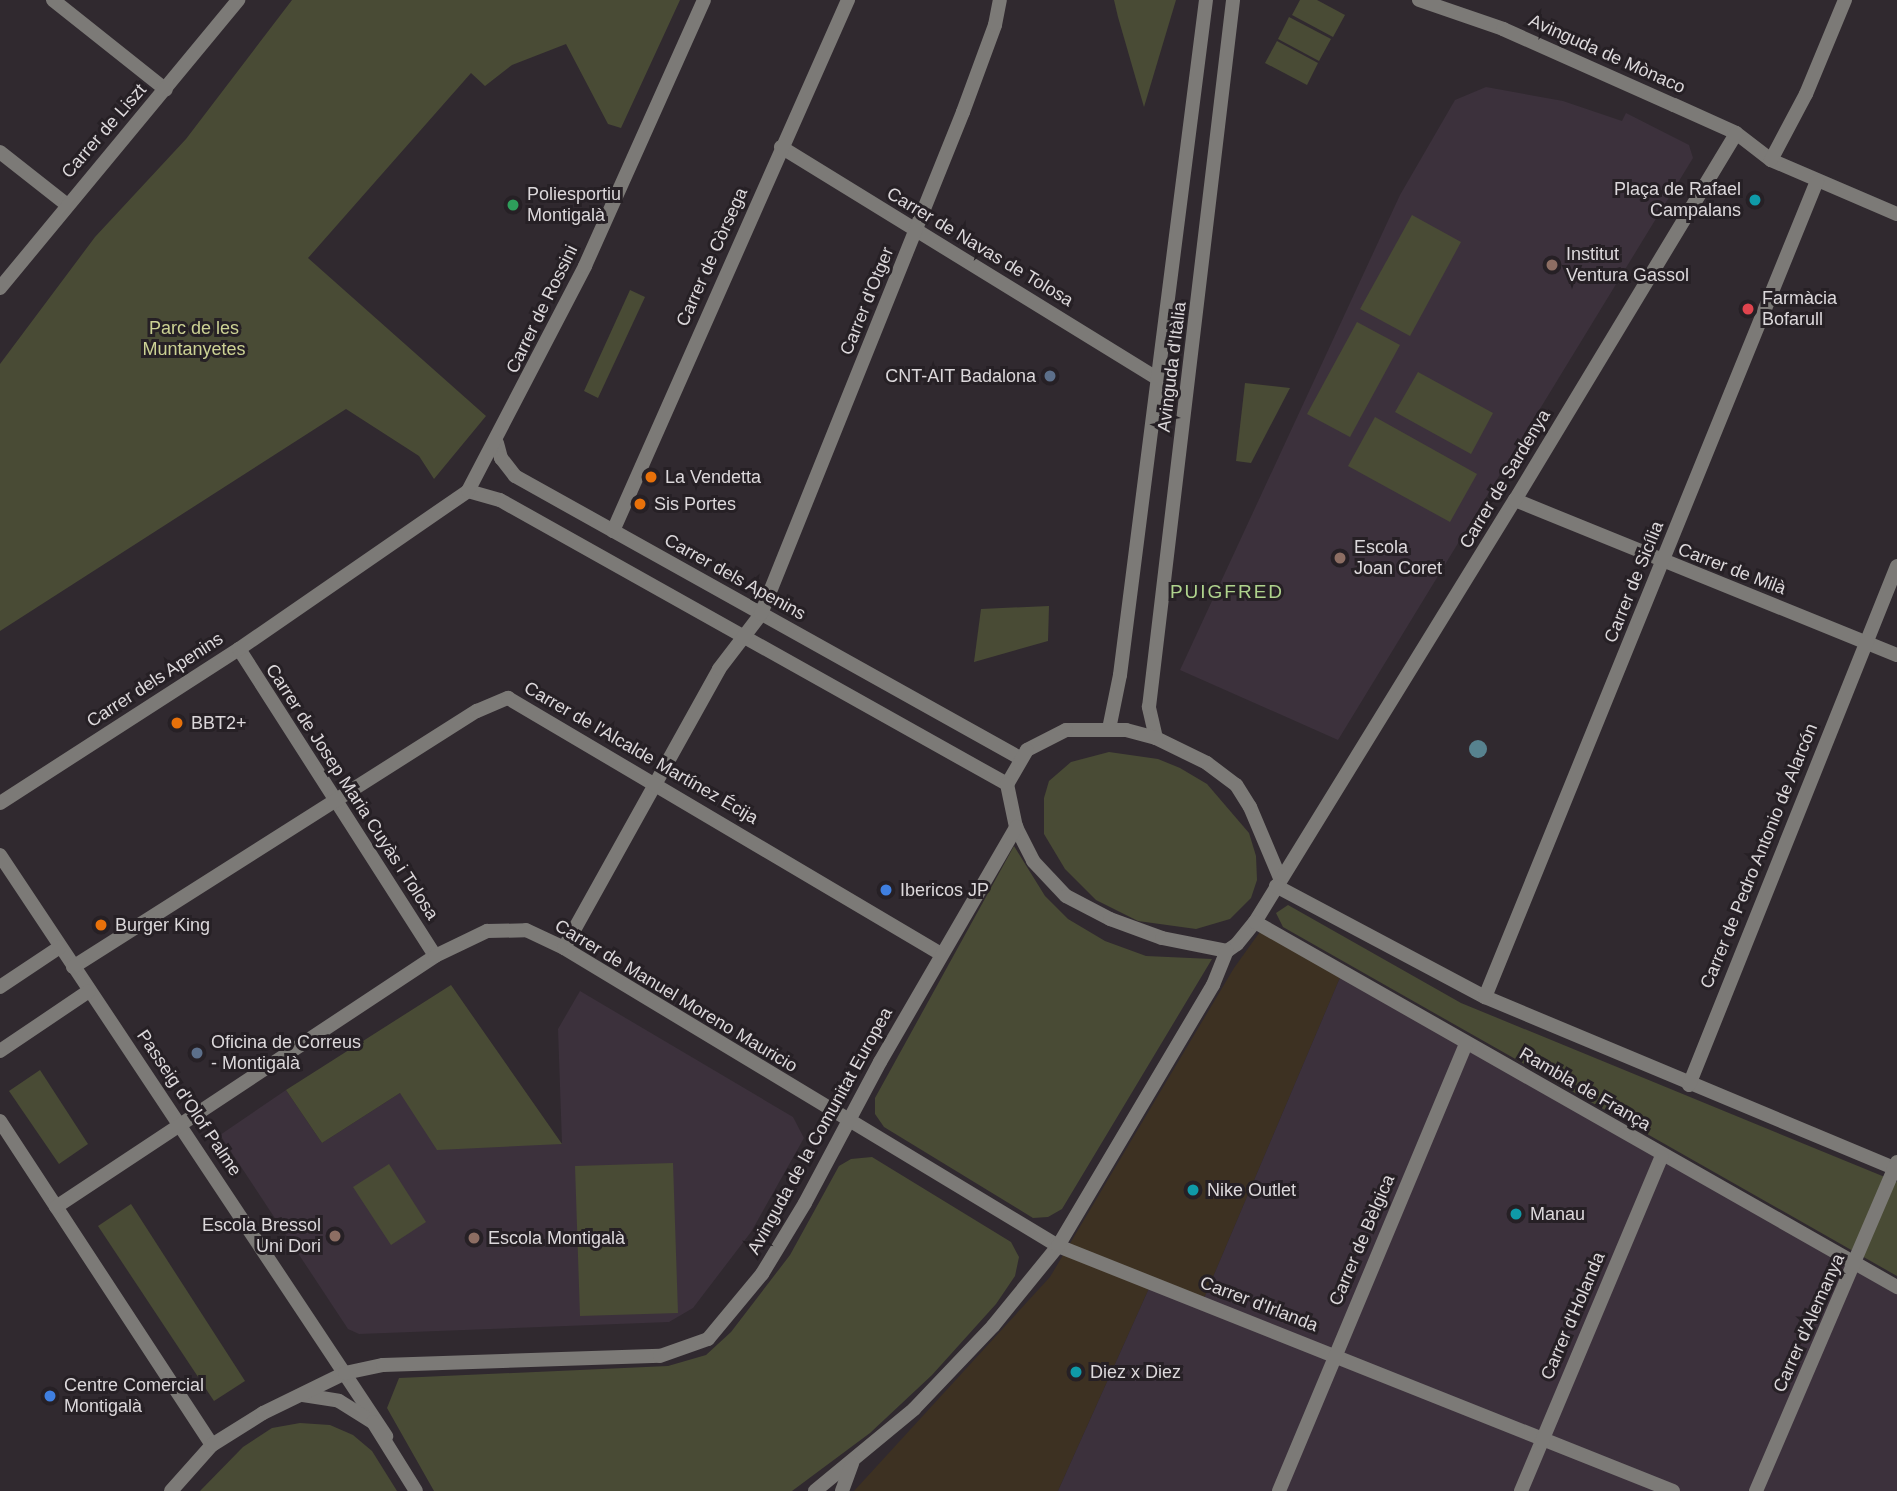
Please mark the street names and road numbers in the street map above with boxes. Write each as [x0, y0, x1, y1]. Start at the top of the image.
street label: Avinguda de Mònaco [1526, 10, 1688, 98]
street label: Carrer de Liszt [57, 79, 151, 183]
street label: Carrer de Navas de Tolosa [883, 183, 1077, 311]
street label: Carrer de Còrsega [672, 185, 752, 329]
street label: Carrer de Rossini [502, 241, 582, 377]
street label: Carrer d'Otger [836, 244, 898, 358]
street label: Avinguda d'Itàlia [1153, 301, 1191, 433]
street label: Carrer de Sardenya [1455, 406, 1555, 552]
street label: Carrer de Sicília [1600, 518, 1668, 646]
street label: Carrer dels Apenins [660, 529, 810, 625]
street label: Carrer de Milà [1675, 538, 1789, 600]
street label: Carrer dels Apenins [82, 628, 228, 732]
street label: Carrer de Josep Maria Cuyàs i Tolosa [261, 660, 443, 924]
street label: Carrer de l'Alcalde Martínez Écija [520, 677, 762, 829]
street label: Carrer de Pedro Antonio de Alarcón [1695, 719, 1823, 993]
street label: Carrer de Manuel Moreno Mauricio [551, 915, 801, 1077]
street label: Avinguda de la Comunitat Europea [743, 1004, 897, 1258]
street label: Passeig d'Olof Palme [132, 1026, 246, 1180]
street label: Rambla de França [1515, 1043, 1655, 1135]
street label: Carrer de Bèlgica [1325, 1171, 1399, 1309]
street label: Carrer d'Holanda [1536, 1249, 1610, 1383]
street label: Carrer d'Alemanya [1769, 1250, 1849, 1396]
street label: Carrer d'Irlanda [1197, 1272, 1321, 1336]

